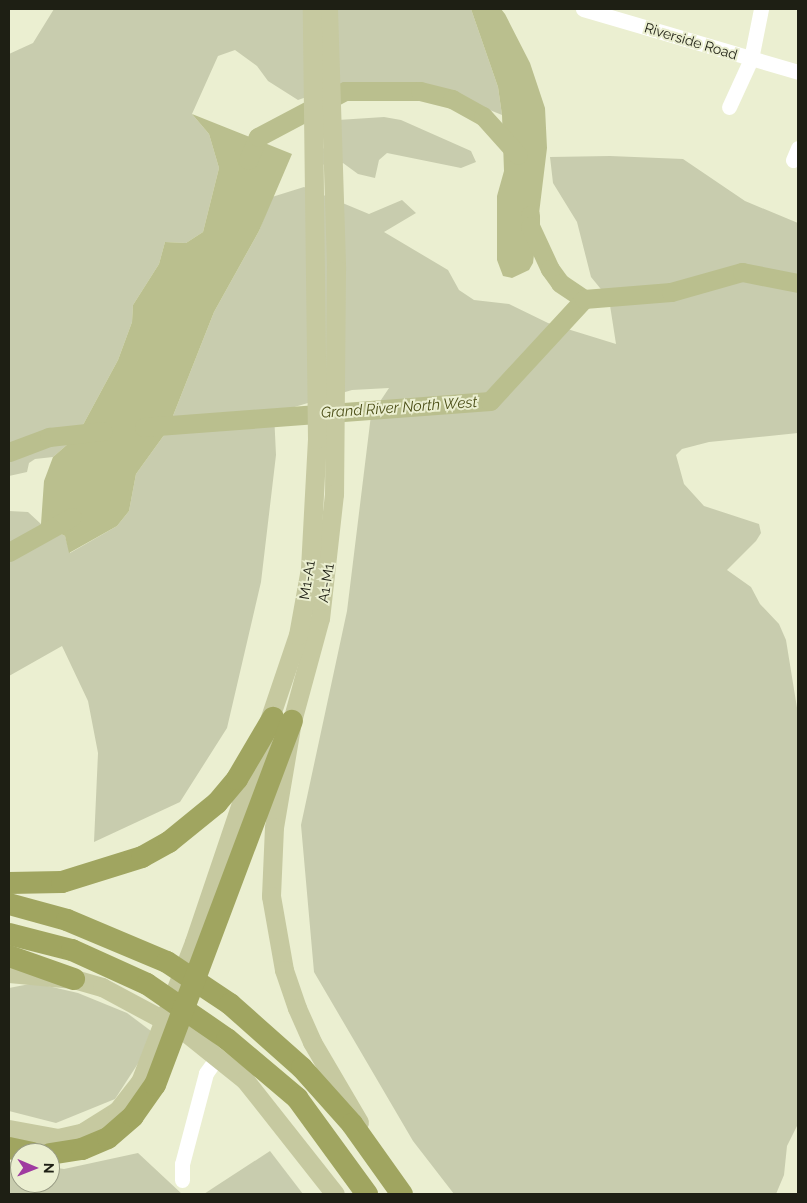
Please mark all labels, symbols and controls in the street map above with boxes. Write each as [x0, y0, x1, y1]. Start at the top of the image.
street label: Riverside Road [642, 19, 740, 63]
water label: Grand River North West [320, 394, 478, 422]
street label: M1-A1 [296, 559, 318, 601]
street label: A1-M1 [315, 562, 337, 604]
north arrow [10, 1143, 60, 1193]
text: N [41, 1163, 57, 1174]

